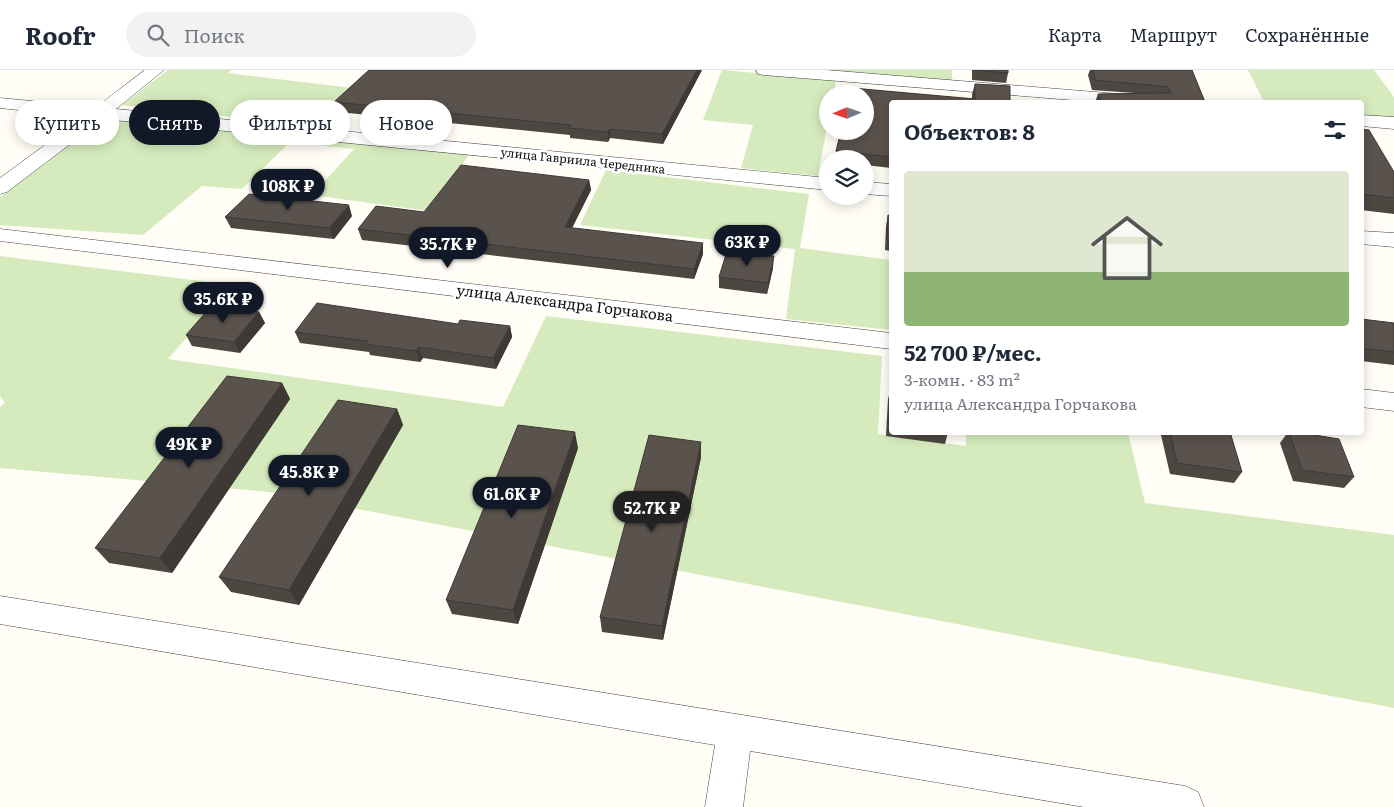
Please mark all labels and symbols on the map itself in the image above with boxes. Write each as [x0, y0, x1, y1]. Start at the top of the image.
north arrow [819, 85, 874, 140]
street label: улица Гавриила Чередника [500, 142, 667, 178]
pin: 108K ₽ [247, 168, 329, 211]
pin: 63K ₽ [712, 224, 782, 267]
pin: 35.7K ₽ [402, 226, 494, 269]
street label: улица Александра Горчакова [455, 277, 676, 327]
pin: 35.6K ₽ [177, 282, 269, 324]
pin: 49K ₽ [154, 426, 224, 469]
pin: 45.8K ₽ [263, 454, 355, 497]
pin: 61.6K ₽ [466, 476, 558, 519]
pin: 52.7K ₽ [606, 490, 698, 533]

